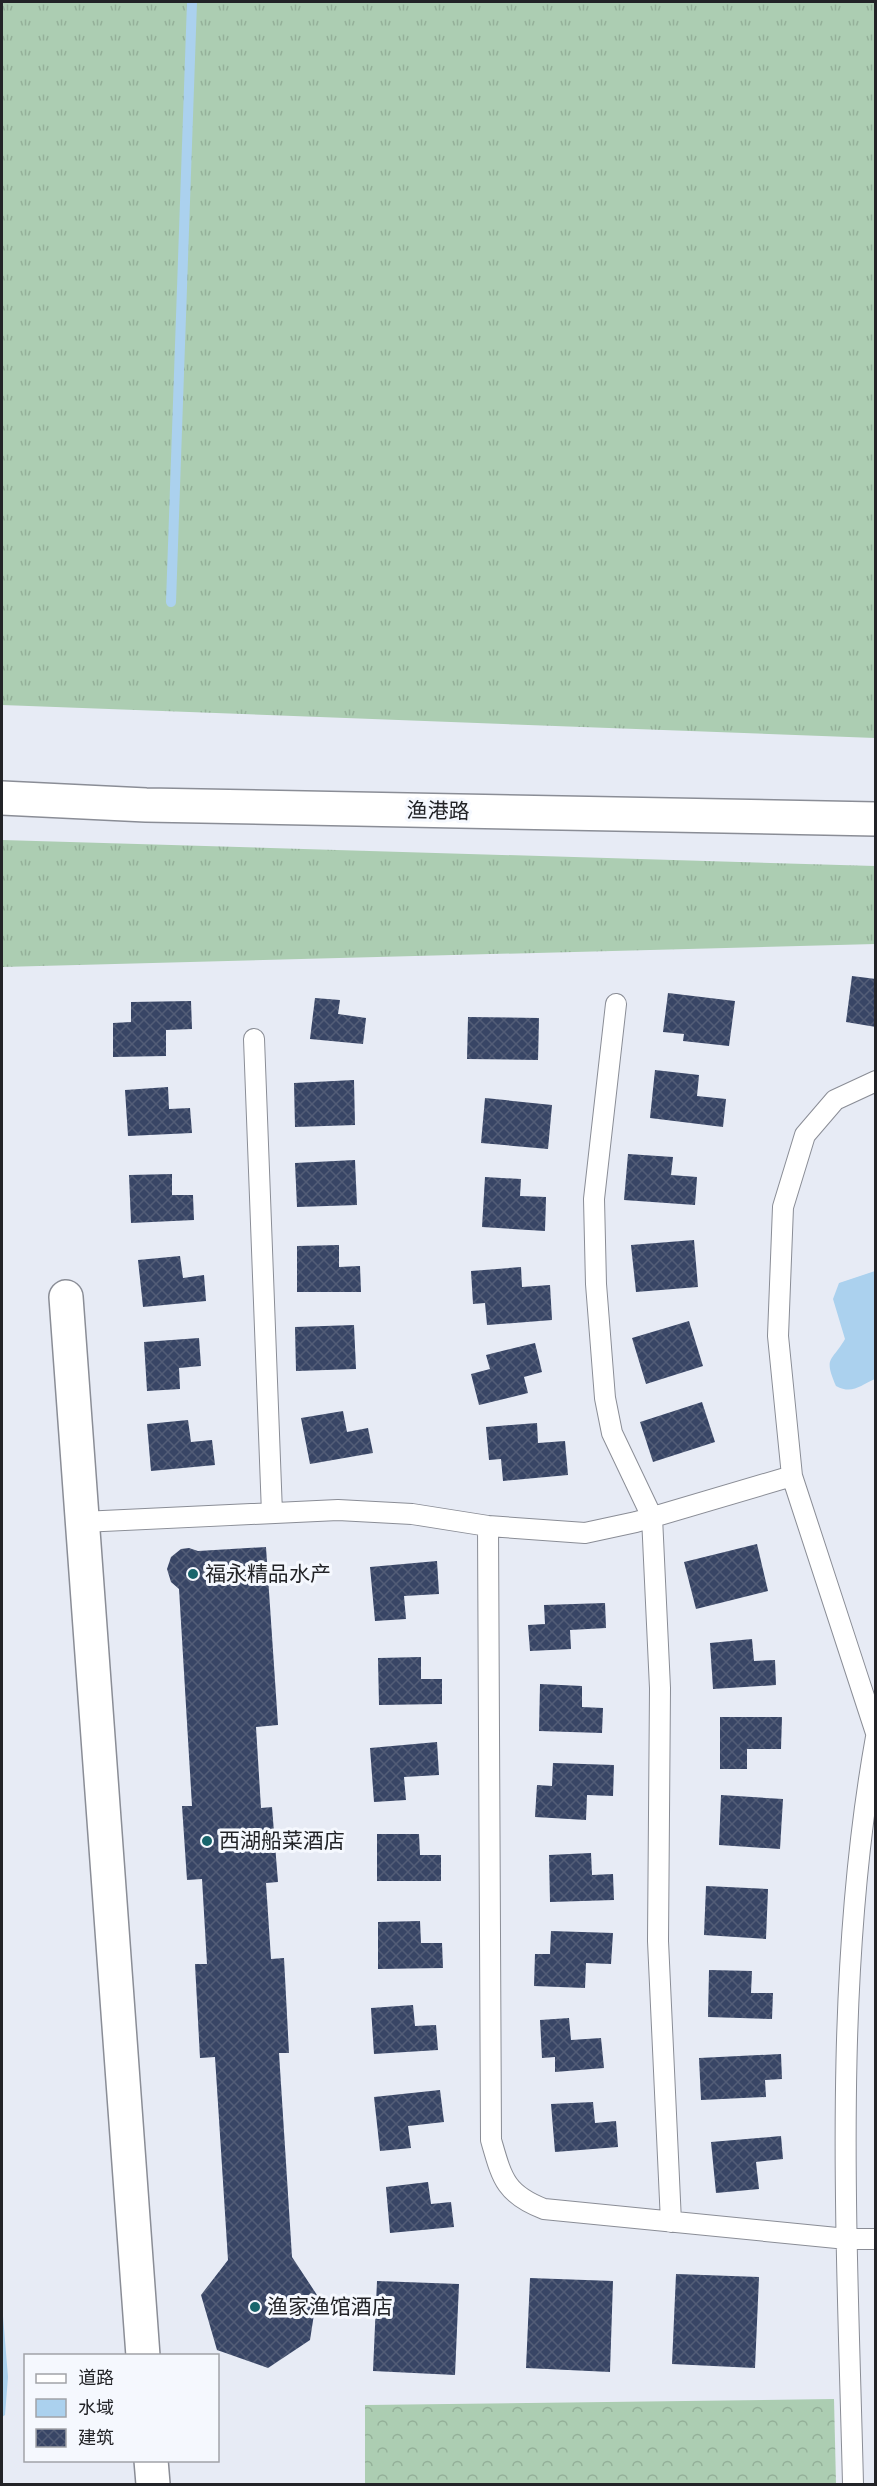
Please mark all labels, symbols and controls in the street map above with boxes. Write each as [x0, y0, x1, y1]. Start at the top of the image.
street label: 渔港路 [406, 797, 470, 824]
place label: 福永精品水产 [205, 1561, 331, 1586]
marker: 福永精品水产 [186, 1567, 200, 1581]
place label: 西湖船菜酒店 [219, 1828, 345, 1853]
marker: 西湖船菜酒店 [200, 1834, 214, 1848]
place label: 渔家渔馆酒店 [267, 2294, 393, 2319]
marker: 渔家渔馆酒店 [248, 2300, 262, 2314]
legend [24, 2354, 219, 2462]
text: 道路 [78, 2367, 114, 2388]
text: 水域 [78, 2397, 114, 2418]
text: 建筑 [78, 2427, 114, 2448]

